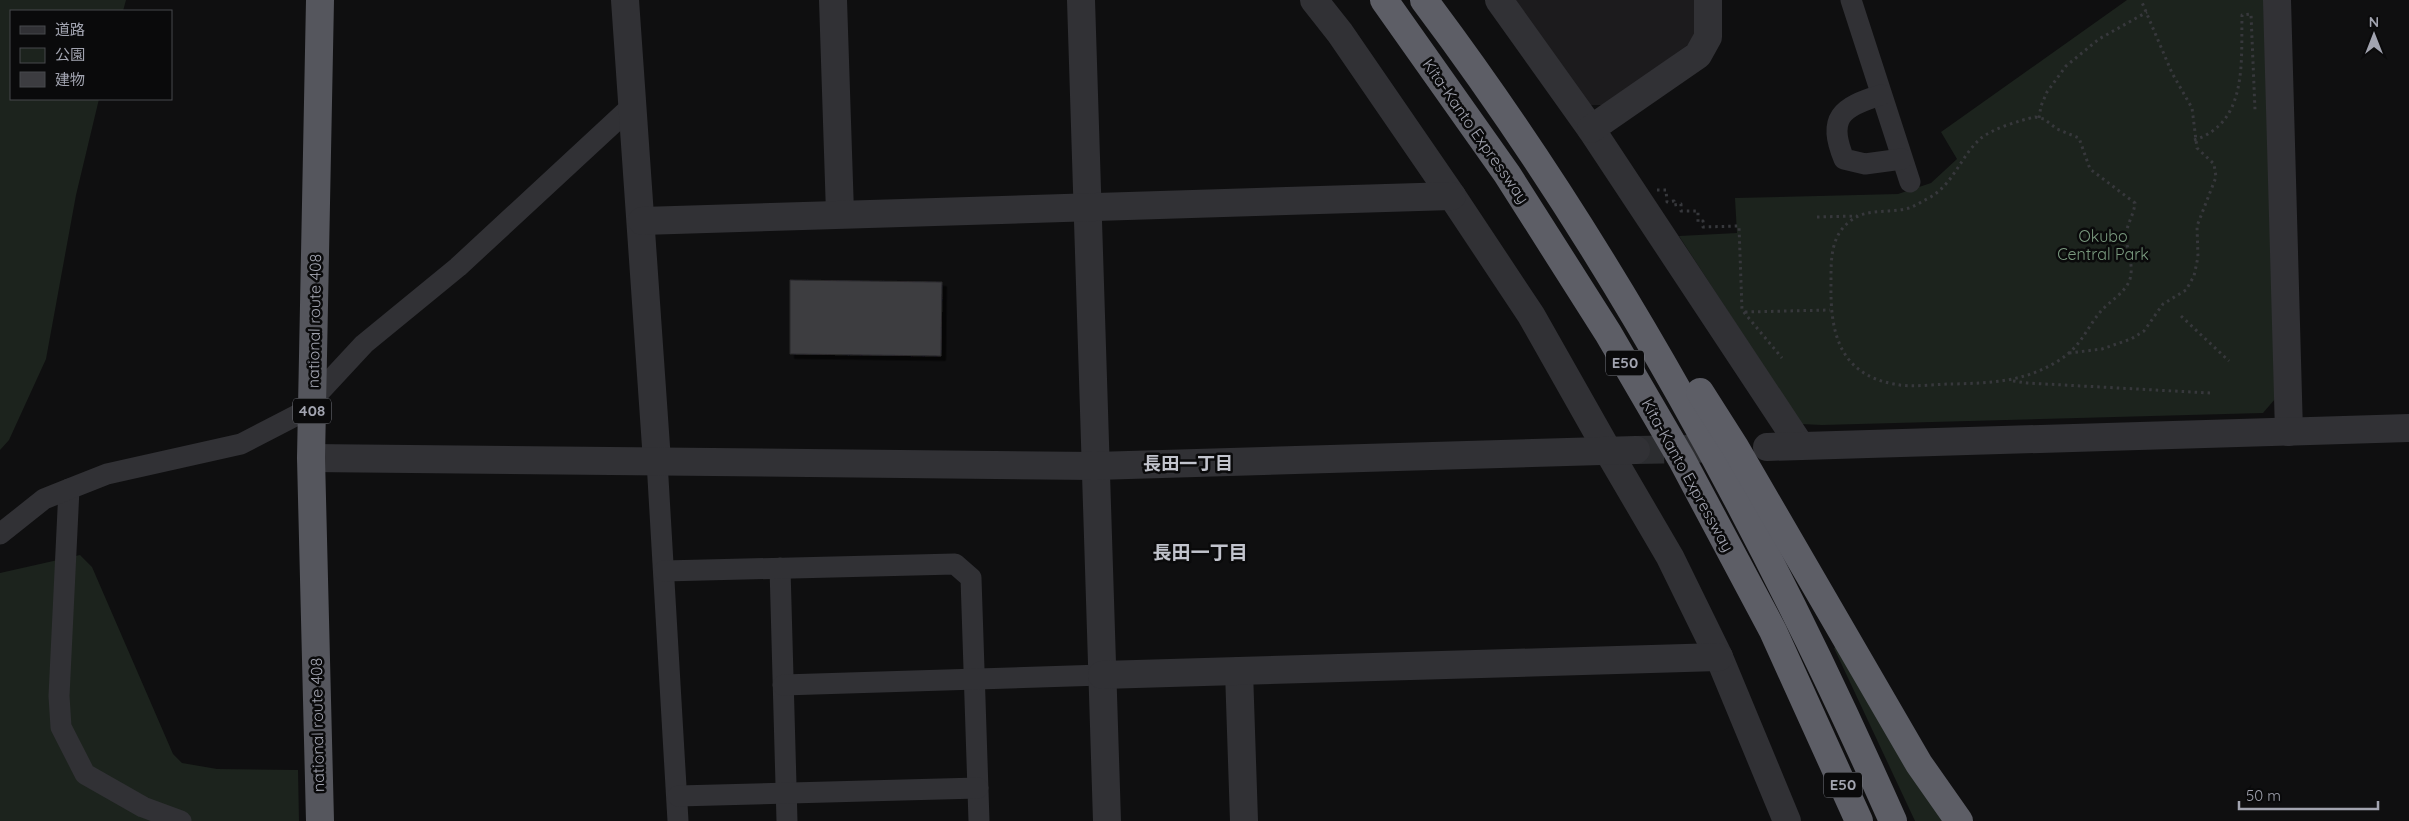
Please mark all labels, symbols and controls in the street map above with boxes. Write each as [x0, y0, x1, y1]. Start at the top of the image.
legend [10, 10, 172, 100]
north arrow [2349, 10, 2399, 60]
text: N [2369, 13, 2379, 31]
text: 道路 [55, 20, 85, 39]
text: 公園 [55, 45, 85, 64]
street label: Kita-Kanto Expressway [1418, 55, 1534, 207]
text: 建物 [55, 70, 85, 89]
park label: Okubo Central Park [2057, 226, 2149, 264]
street label: national route 408 [303, 254, 325, 388]
road number: E50 [1606, 350, 1644, 376]
street label: Kita-Kanto Expressway [1638, 395, 1738, 555]
road number: 408 [293, 398, 331, 424]
district label: 長田一丁目 [1143, 452, 1233, 475]
district label: 長田一丁目 [1152, 540, 1248, 564]
street label: national route 408 [306, 658, 328, 792]
road number: E50 [1824, 772, 1862, 798]
scale bar [2239, 778, 2378, 810]
text: 50 m [2246, 786, 2281, 805]

